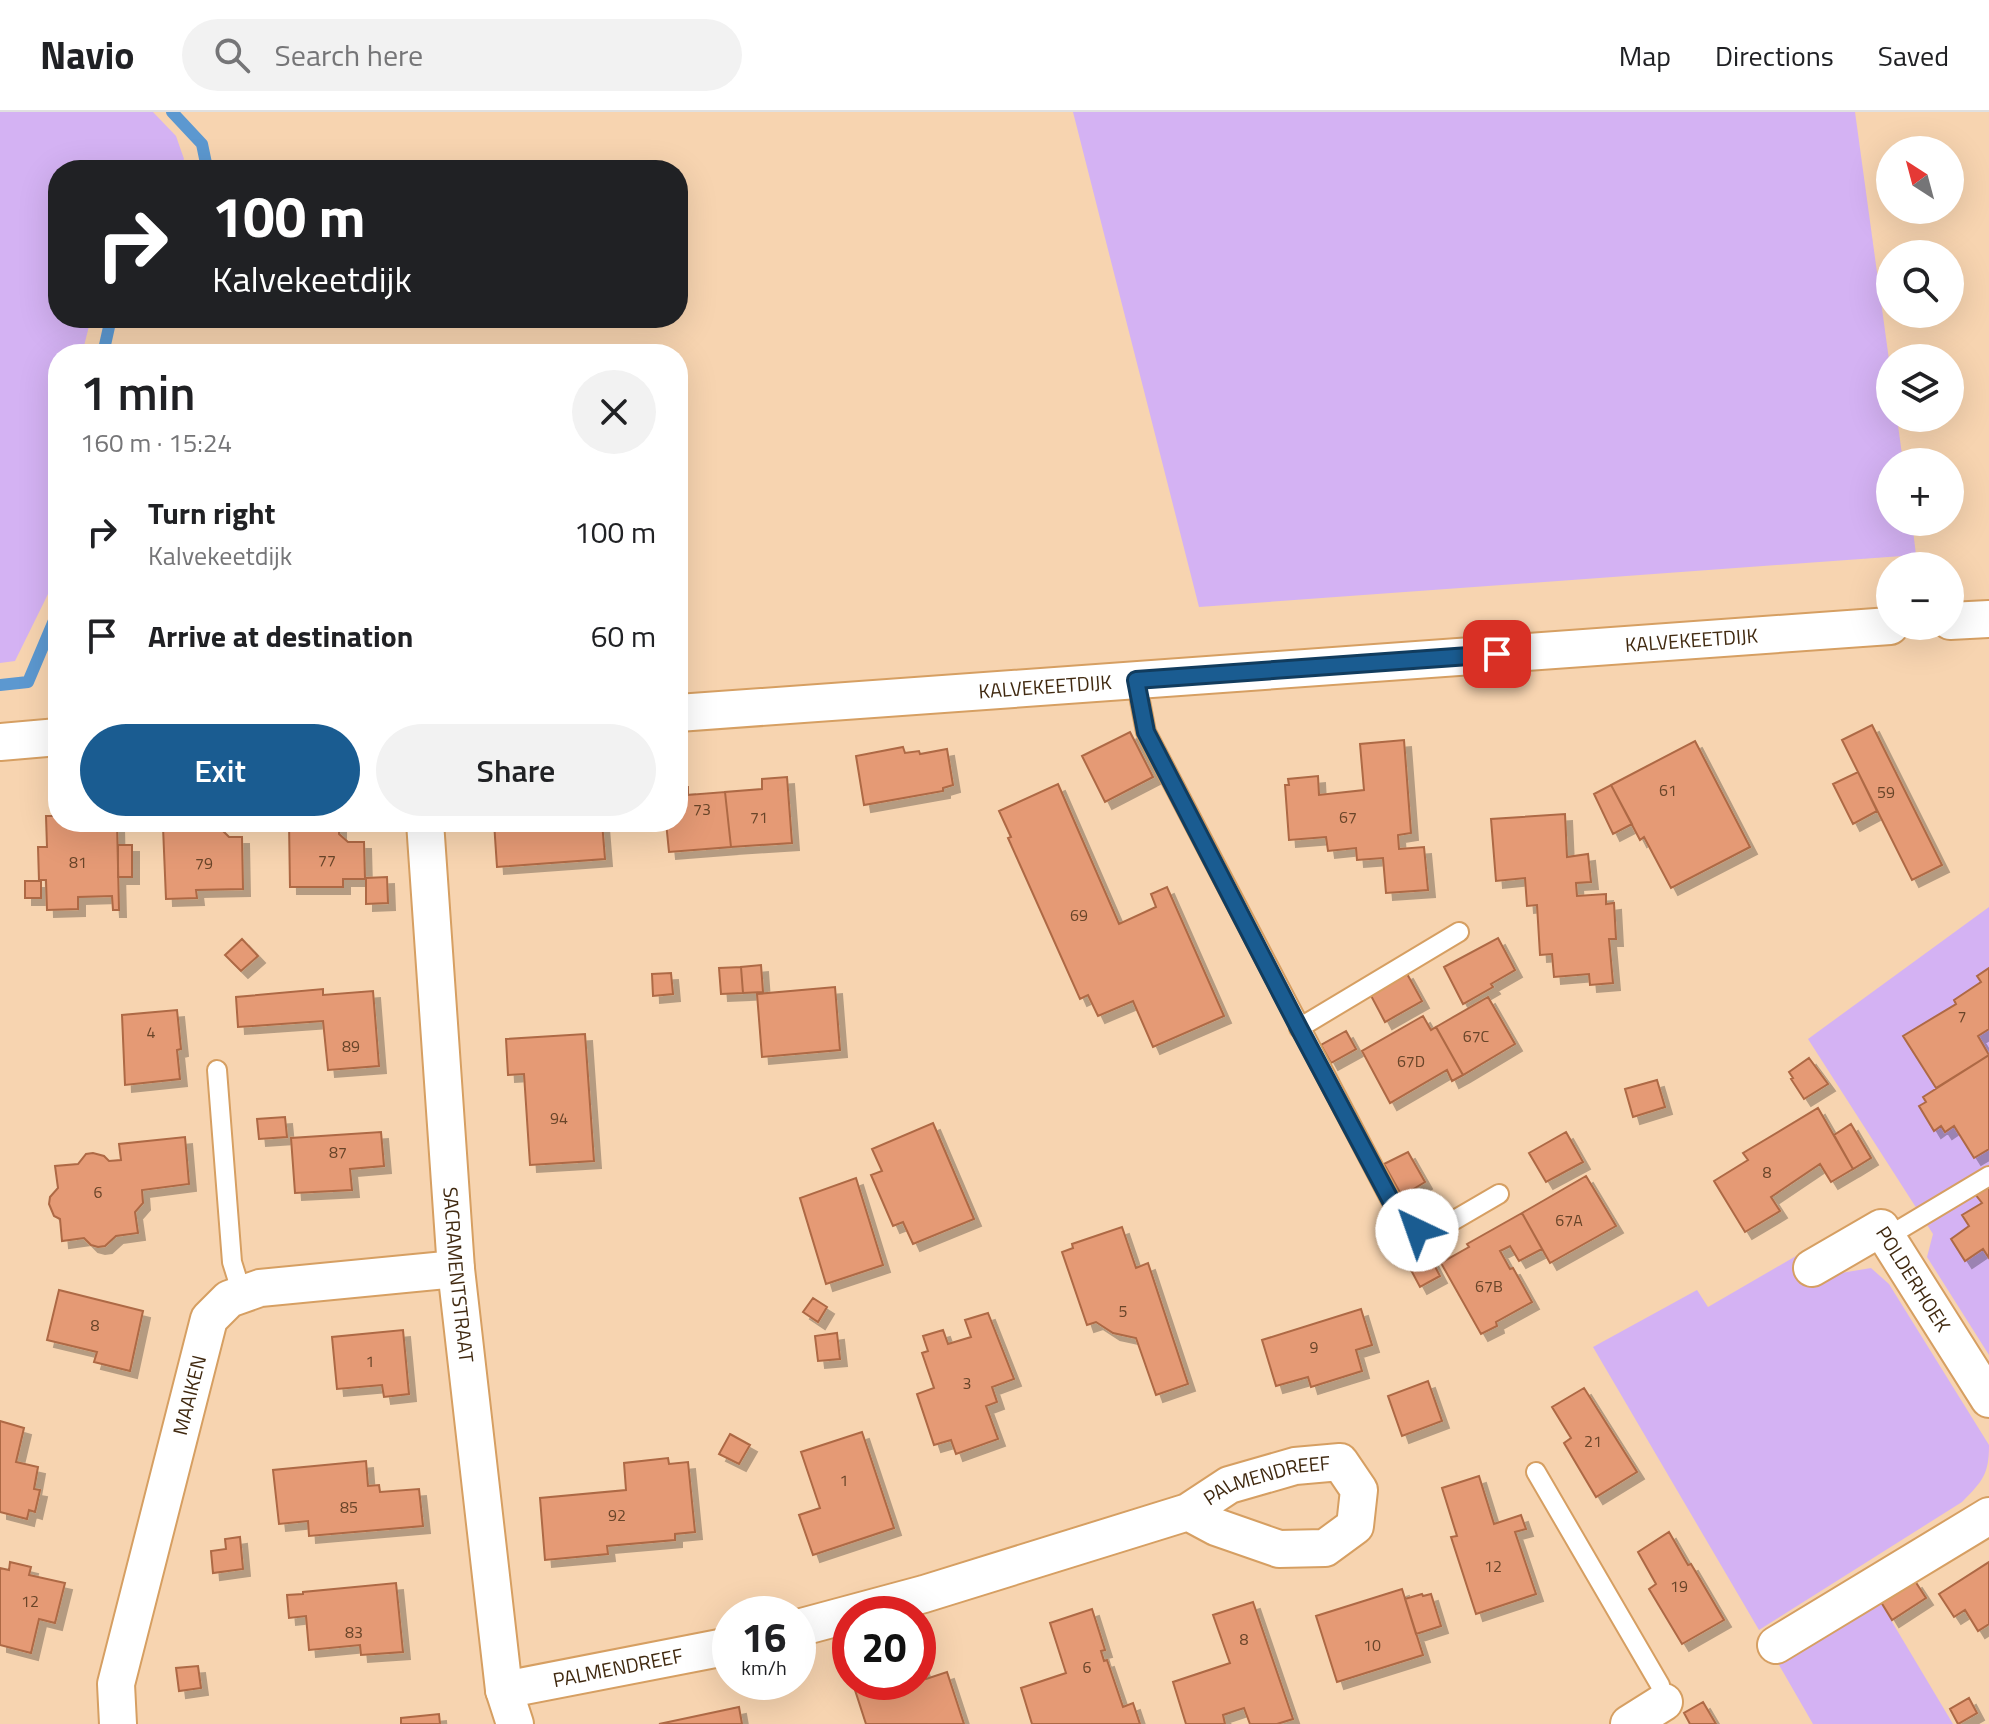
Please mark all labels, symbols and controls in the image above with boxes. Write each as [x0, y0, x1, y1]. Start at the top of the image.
search box [182, 19, 742, 91]
text: Navio [40, 26, 134, 84]
text: Search here [274, 32, 423, 78]
icon: search [210, 33, 254, 77]
text: Map [1619, 34, 1671, 77]
text: Directions [1715, 34, 1834, 77]
text: Saved [1878, 34, 1949, 77]
north arrow [1876, 136, 1964, 224]
map controls [1876, 136, 1964, 640]
text: 100 m [212, 174, 365, 259]
icon: right [80, 192, 184, 296]
button: search [1876, 240, 1964, 328]
text: Kalvekeetdijk [212, 251, 412, 306]
button: layers [1876, 344, 1964, 432]
text: 1 min [80, 356, 195, 429]
button: close [572, 370, 656, 454]
text: 160 m · 15:24 [80, 423, 232, 462]
button: + [1876, 448, 1964, 536]
text: Turn right [148, 490, 276, 536]
text: 100 m [574, 509, 656, 555]
icon: right [80, 510, 124, 554]
text: Kalvekeetdijk [148, 536, 292, 575]
button: − [1876, 552, 1964, 640]
text: Arrive at destination [148, 613, 413, 659]
text: 60 m [591, 613, 656, 659]
icon: arrive [80, 614, 124, 658]
street label: KALVEKEETDIJK [1624, 619, 1760, 660]
pin [1463, 620, 1531, 688]
icon: arrive [1475, 632, 1519, 676]
street label: KALVEKEETDIJK [977, 666, 1113, 706]
button: Exit [80, 724, 360, 816]
button: Share [376, 724, 656, 816]
house number: 61 [1659, 778, 1677, 802]
house number: 59 [1877, 780, 1895, 804]
house number: 73 [693, 797, 711, 821]
house number: 71 [750, 805, 768, 829]
house number: 67 [1339, 805, 1357, 829]
house number: 77 [318, 848, 336, 872]
house number: 81 [69, 850, 87, 874]
house number: 79 [195, 851, 213, 875]
house number: 69 [1070, 903, 1088, 927]
house number: 7 [1958, 1004, 1966, 1028]
house number: 4 [147, 1020, 156, 1044]
house number: 67C [1463, 1024, 1490, 1048]
house number: 89 [342, 1034, 360, 1058]
house number: 67D [1397, 1049, 1425, 1073]
house number: 94 [550, 1106, 568, 1130]
house number: 87 [329, 1140, 347, 1164]
house number: 8 [1763, 1160, 1772, 1184]
house number: 6 [94, 1180, 103, 1204]
street label: SACRAMENTSTRAAT [435, 1186, 483, 1365]
position arrow [1375, 1188, 1459, 1272]
house number: 67A [1555, 1208, 1583, 1232]
street label: POLDERHOEK [1868, 1220, 1959, 1338]
house number: 67B [1475, 1274, 1503, 1298]
house number: 5 [1119, 1299, 1128, 1323]
house number: 8 [91, 1313, 100, 1337]
house number: 9 [1310, 1335, 1319, 1359]
house number: 1 [366, 1349, 374, 1373]
street label: MAAIKEN [164, 1352, 214, 1438]
house number: 3 [963, 1371, 971, 1395]
house number: 21 [1584, 1429, 1602, 1453]
street label: PALMENDREEF [1197, 1447, 1332, 1513]
house number: 1 [840, 1468, 848, 1492]
house number: 85 [340, 1495, 358, 1519]
house number: 92 [608, 1503, 626, 1527]
house number: 12 [1484, 1554, 1502, 1578]
house number: 19 [1670, 1574, 1688, 1598]
house number: 12 [21, 1589, 39, 1613]
speed limit sign: 20 [832, 1596, 936, 1700]
text: 16 [742, 1607, 786, 1668]
house number: 83 [345, 1620, 363, 1644]
house number: 8 [1240, 1627, 1249, 1651]
house number: 10 [1363, 1633, 1381, 1657]
street label: PALMENDREEF [550, 1640, 686, 1695]
text: km/h [741, 1652, 787, 1683]
house number: 6 [1083, 1655, 1092, 1679]

